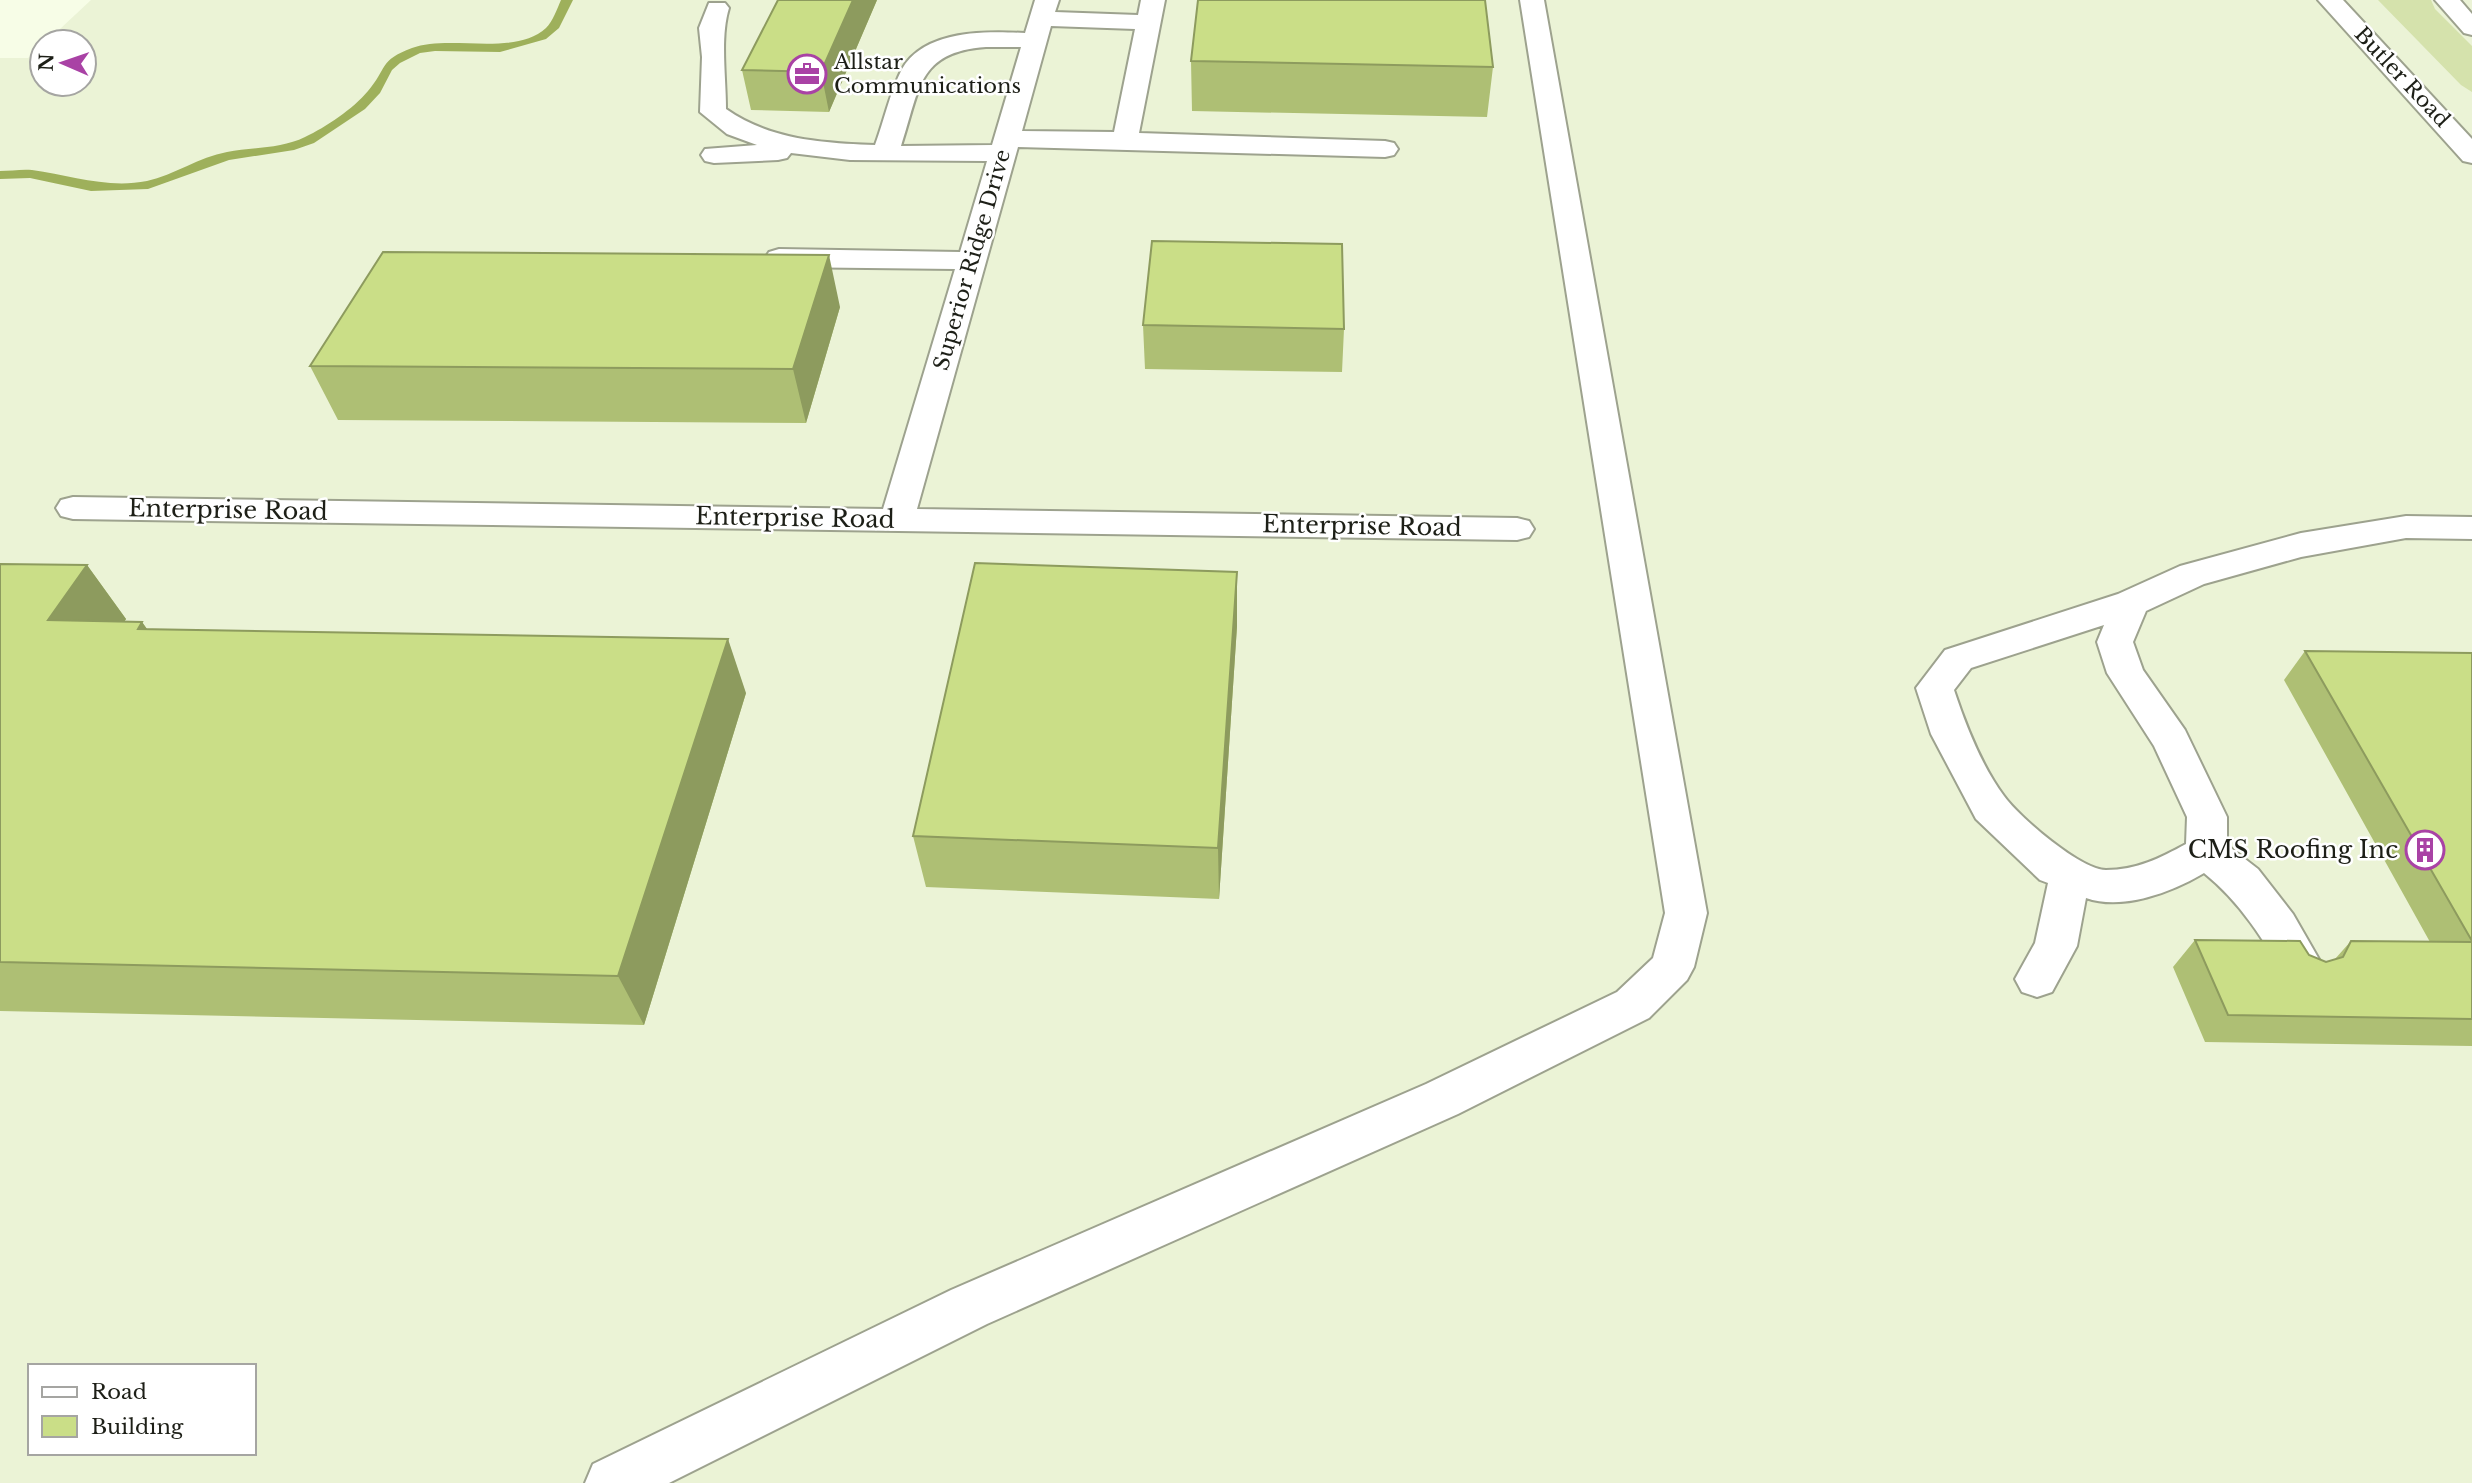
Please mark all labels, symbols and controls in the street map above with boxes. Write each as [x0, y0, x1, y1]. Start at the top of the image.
street label: Butler Road [2349, 21, 2455, 133]
north arrow [28, 28, 98, 98]
place label: Allstar Communications [833, 49, 1021, 99]
text: N [35, 53, 58, 72]
office icon: Allstar Communications [786, 53, 828, 95]
street label: Superior Ridge Drive [928, 146, 1016, 374]
street label: Enterprise Road [128, 493, 328, 526]
street label: Enterprise Road [695, 501, 895, 534]
street label: Enterprise Road [1262, 509, 1462, 542]
building icon: CMS Roofing Inc [2404, 829, 2446, 871]
place label: CMS Roofing Inc [2188, 835, 2398, 864]
legend [28, 1364, 256, 1455]
text: Road [91, 1379, 147, 1405]
text: Building [91, 1414, 184, 1440]

